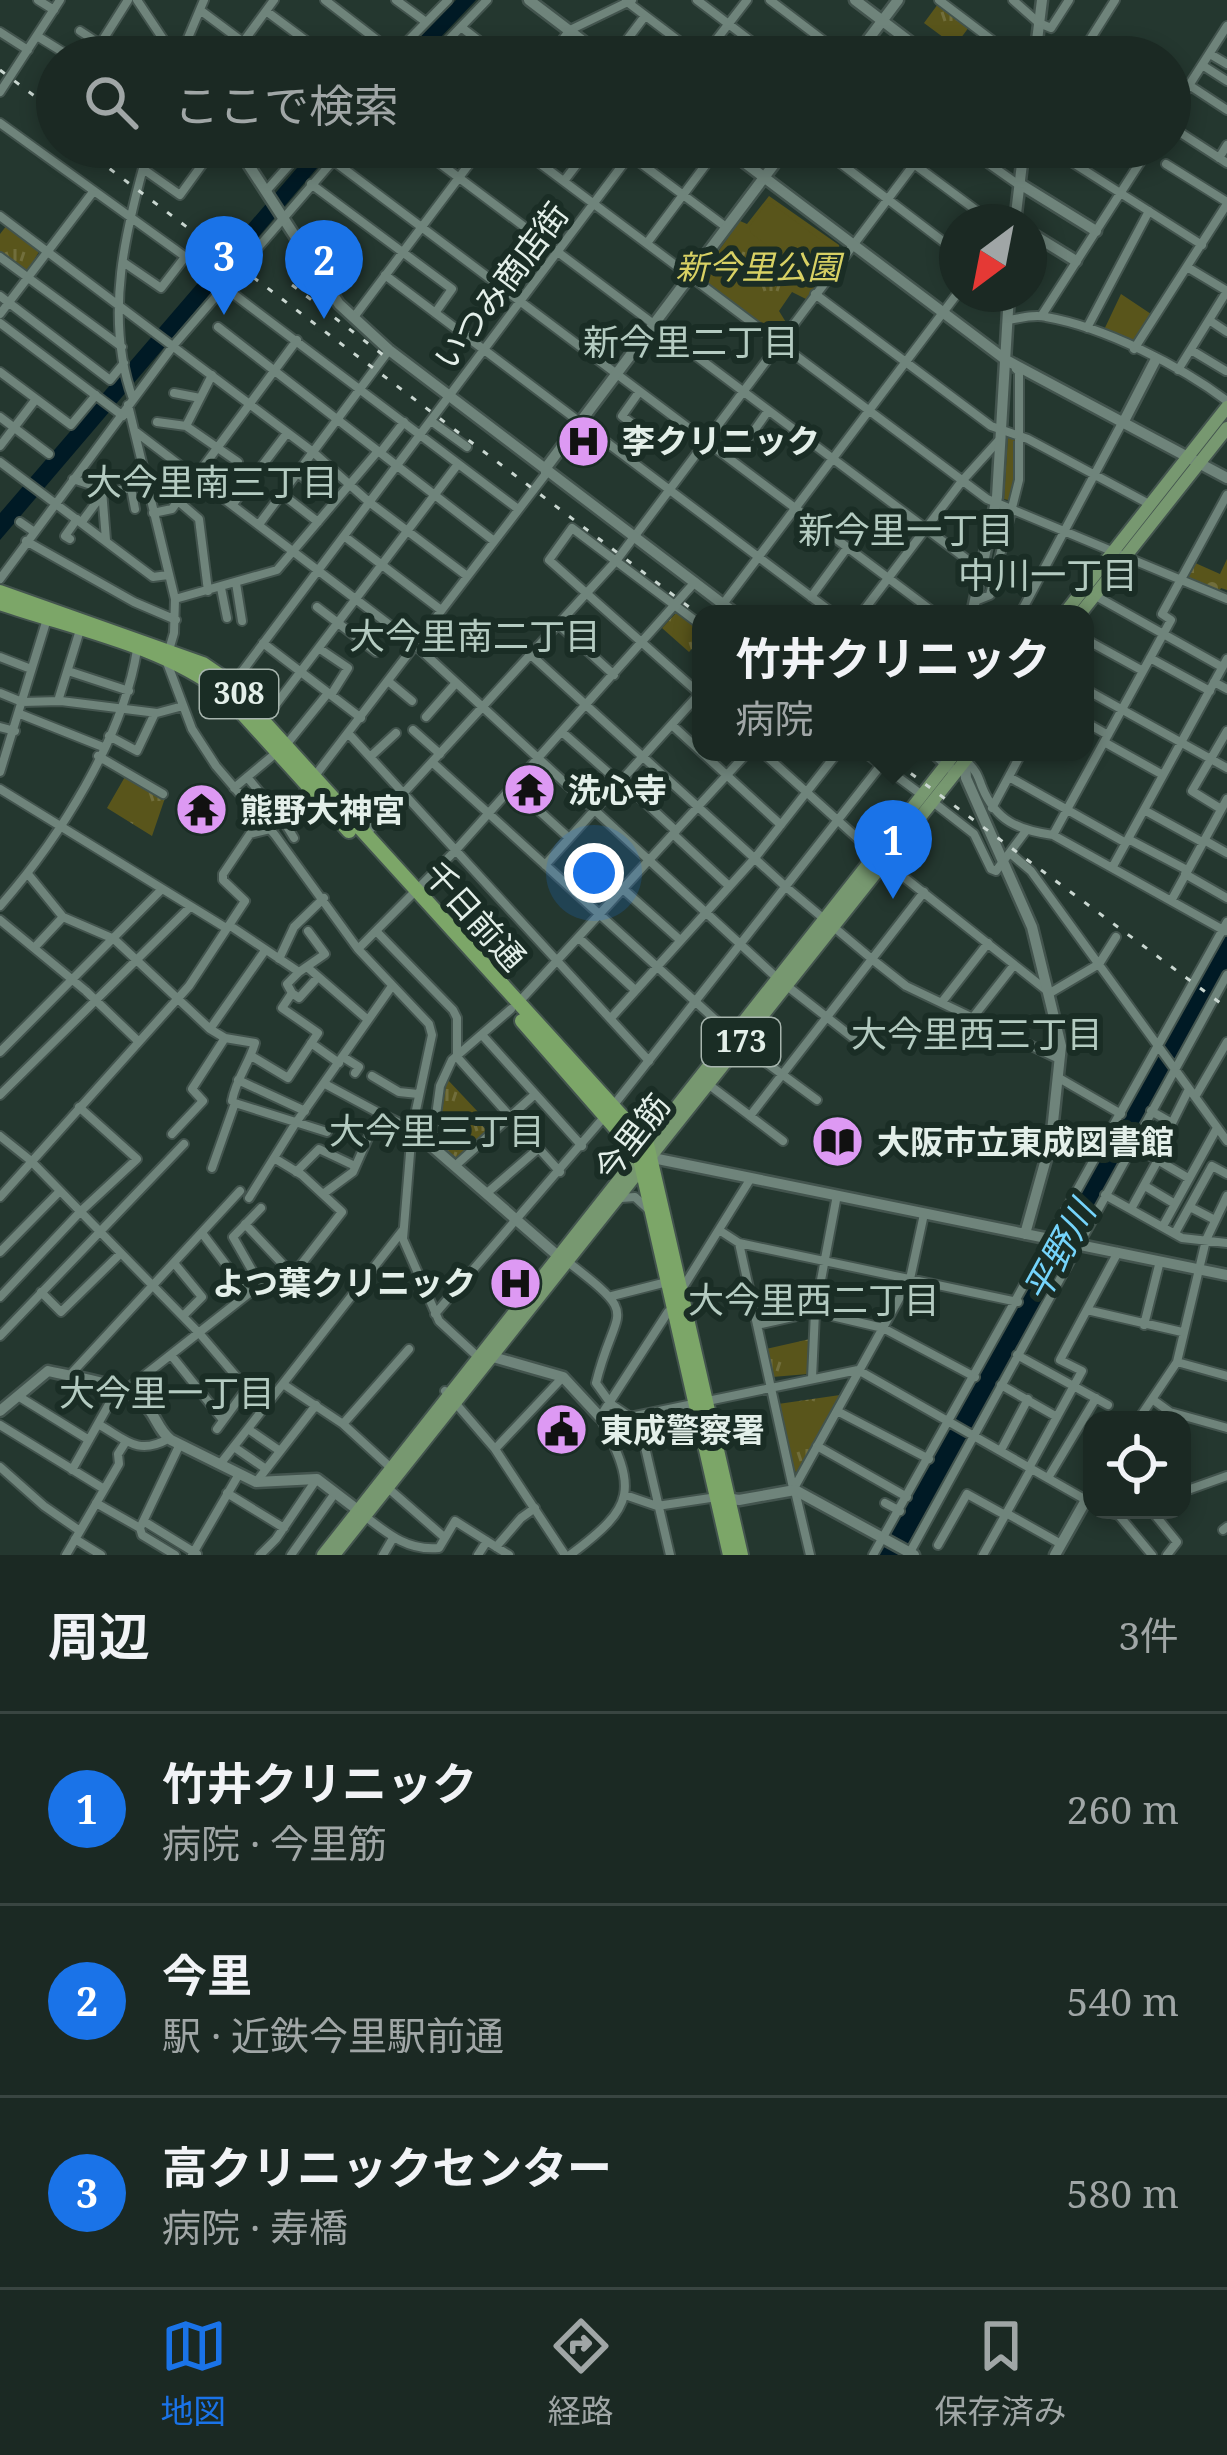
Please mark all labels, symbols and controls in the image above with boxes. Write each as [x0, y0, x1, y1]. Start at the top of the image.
search box [36, 36, 1191, 168]
icon: search [78, 69, 144, 135]
text: ここで検索 [174, 74, 399, 135]
street label: いつみ商店街 [423, 193, 578, 378]
north arrow [939, 204, 1047, 312]
pin: 3 [185, 216, 263, 315]
pin: 2 [285, 220, 363, 319]
park label: 新今里公園 [676, 244, 845, 289]
district label: 新今里二丁目 [583, 317, 799, 366]
hospital icon: 李クリニック [555, 413, 611, 469]
place label: 李クリニック [622, 418, 820, 463]
district label: 大今里南三丁目 [86, 457, 338, 506]
district label: 新今里一丁目 [798, 505, 1014, 554]
district label: 中川一丁目 [958, 550, 1138, 599]
popup [692, 605, 1094, 761]
district label: 大今里南二丁目 [349, 611, 601, 660]
text: 竹井クリニック [735, 627, 1051, 688]
road number: 308 [200, 670, 278, 718]
text: 病院 [735, 691, 814, 744]
temple icon: 洗心寺 [501, 762, 557, 818]
place label: 洗心寺 [568, 767, 667, 812]
temple icon: 熊野大神宮 [173, 782, 229, 838]
place label: 熊野大神宮 [240, 787, 405, 832]
pin: 1 [854, 800, 932, 899]
your location [564, 843, 624, 903]
street label: 千日前通 [414, 852, 536, 980]
district label: 大今里西三丁目 [851, 1009, 1103, 1058]
road number: 173 [702, 1018, 780, 1066]
street label: 今里筋 [583, 1084, 680, 1190]
district label: 大今里三丁目 [329, 1106, 545, 1155]
library icon: 大阪市立東成図書館 [810, 1114, 866, 1170]
place label: 大阪市立東成図書館 [877, 1119, 1174, 1164]
water label: 平野川 [1011, 1188, 1108, 1310]
hospital icon: よつ葉クリニック [487, 1255, 543, 1311]
place label: よつ葉クリニック [212, 1260, 476, 1305]
district label: 大今里西二丁目 [688, 1275, 940, 1324]
district label: 大今里一丁目 [59, 1368, 275, 1417]
public building icon: 東成警察署 [533, 1402, 589, 1458]
place label: 東成警察署 [600, 1407, 765, 1452]
map controls [1083, 1411, 1191, 1519]
button: locate [1083, 1411, 1191, 1519]
text: 周辺 [48, 1600, 150, 1670]
text: 3件 [1118, 1608, 1179, 1661]
text: 竹井クリニック [162, 1752, 477, 1813]
text: 1 [76, 1782, 98, 1835]
text: 260 m [1067, 1782, 1179, 1835]
text: 病院 · 今里筋 [162, 1816, 387, 1869]
text: 今里 [162, 1944, 252, 2005]
text: 2 [76, 1974, 98, 2027]
text: 540 m [1067, 1974, 1179, 2027]
text: 駅 · 近鉄今里駅前通 [162, 2008, 504, 2061]
text: 高クリニックセンター [162, 2136, 612, 2197]
text: 3 [76, 2166, 98, 2219]
text: 580 m [1067, 2166, 1179, 2219]
text: 病院 · 寿橋 [162, 2200, 348, 2253]
tab: 地図 [161, 2313, 227, 2433]
tab: 経路 [548, 2313, 614, 2433]
tab: 保存済み [935, 2313, 1067, 2433]

